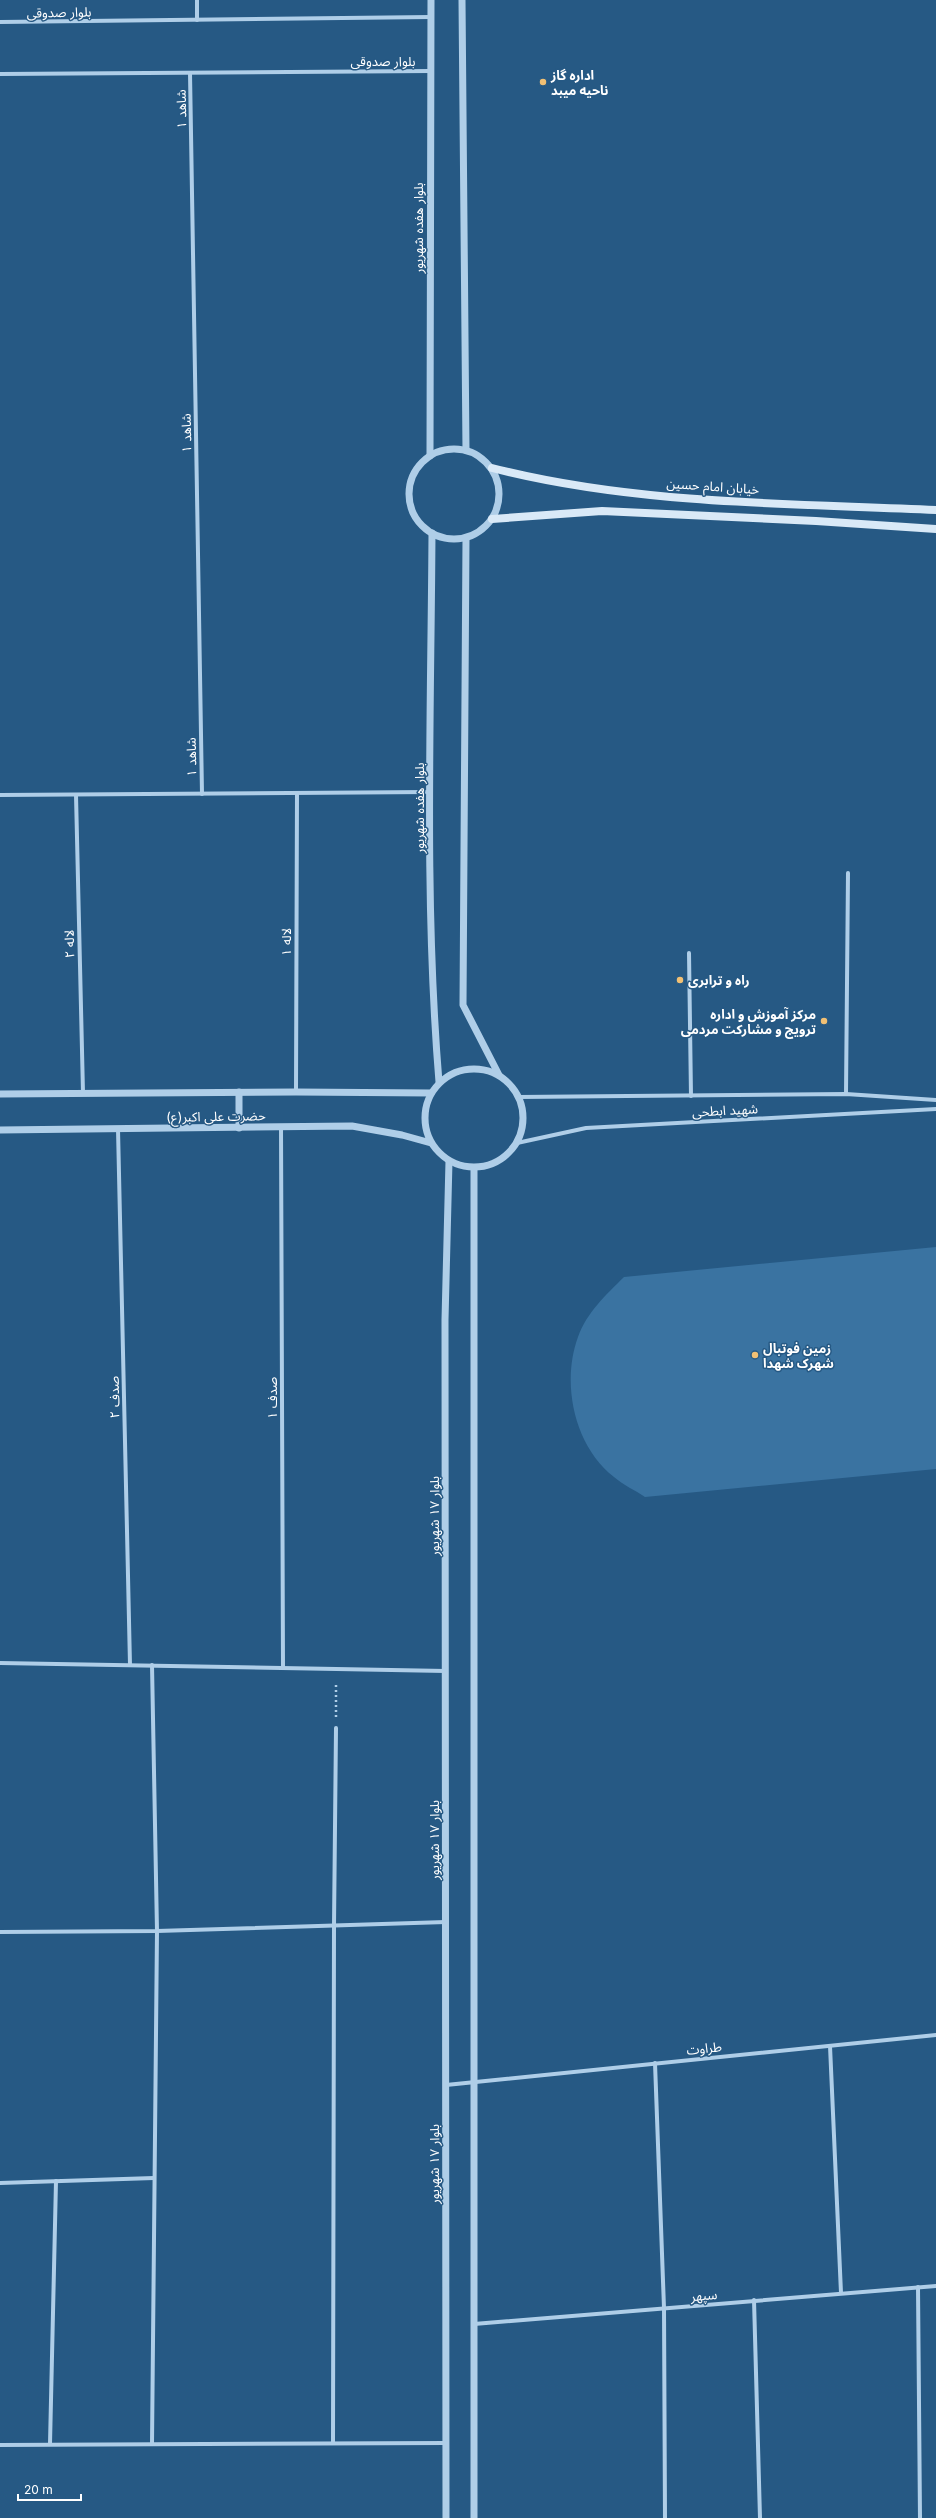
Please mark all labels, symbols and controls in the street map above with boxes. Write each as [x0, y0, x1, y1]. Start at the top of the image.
street label: بلوار صدوقی [26, 3, 92, 22]
street label: بلوار صدوقی [351, 53, 415, 70]
place label: اداره گاز ناحیه میبد [550, 67, 608, 98]
marker: اداره گاز ناحیه میبد [538, 77, 548, 87]
street label: شاهد ۱ [173, 89, 189, 129]
street label: بلوار هفده شهریور [410, 182, 427, 275]
street label: شاهد ۱ [178, 413, 194, 453]
street label: خیابان امام حسین [666, 475, 760, 499]
street label: شاهد ۱ [183, 737, 199, 777]
street label: بلوار هفده شهریور [411, 762, 428, 855]
street label: لاله ۱ [278, 928, 294, 956]
street label: لاله ۲ [61, 930, 77, 958]
place label: راه و ترابری [688, 972, 750, 988]
marker: راه و ترابری [675, 975, 685, 985]
place label: مرکز آموزش و اداره ترویج و مشارکت مردمی [681, 1006, 816, 1039]
marker: مرکز آموزش و اداره ترویج و مشارکت مردمی [819, 1016, 829, 1026]
street label: شهید ابطحی [692, 1100, 758, 1121]
street label: حضرت علی اکبر(ع) [166, 1107, 266, 1128]
place label: زمین فوتبال شهرک شهدا [763, 1340, 834, 1371]
marker: زمین فوتبال شهرک شهدا [750, 1350, 760, 1360]
street label: صدف ۲ [106, 1375, 122, 1418]
street label: صدف ۱ [264, 1376, 280, 1419]
street label: بلوار ۱۷ شهریور [426, 1476, 443, 1557]
street label: بلوار ۱۷ شهریور [426, 1800, 443, 1881]
street label: طراوت [686, 2038, 723, 2058]
street label: بلوار ۱۷ شهریور [426, 2124, 443, 2205]
street label: سپهر [689, 2286, 718, 2306]
scale bar [18, 2476, 81, 2502]
text: 20 m [24, 2482, 53, 2497]

